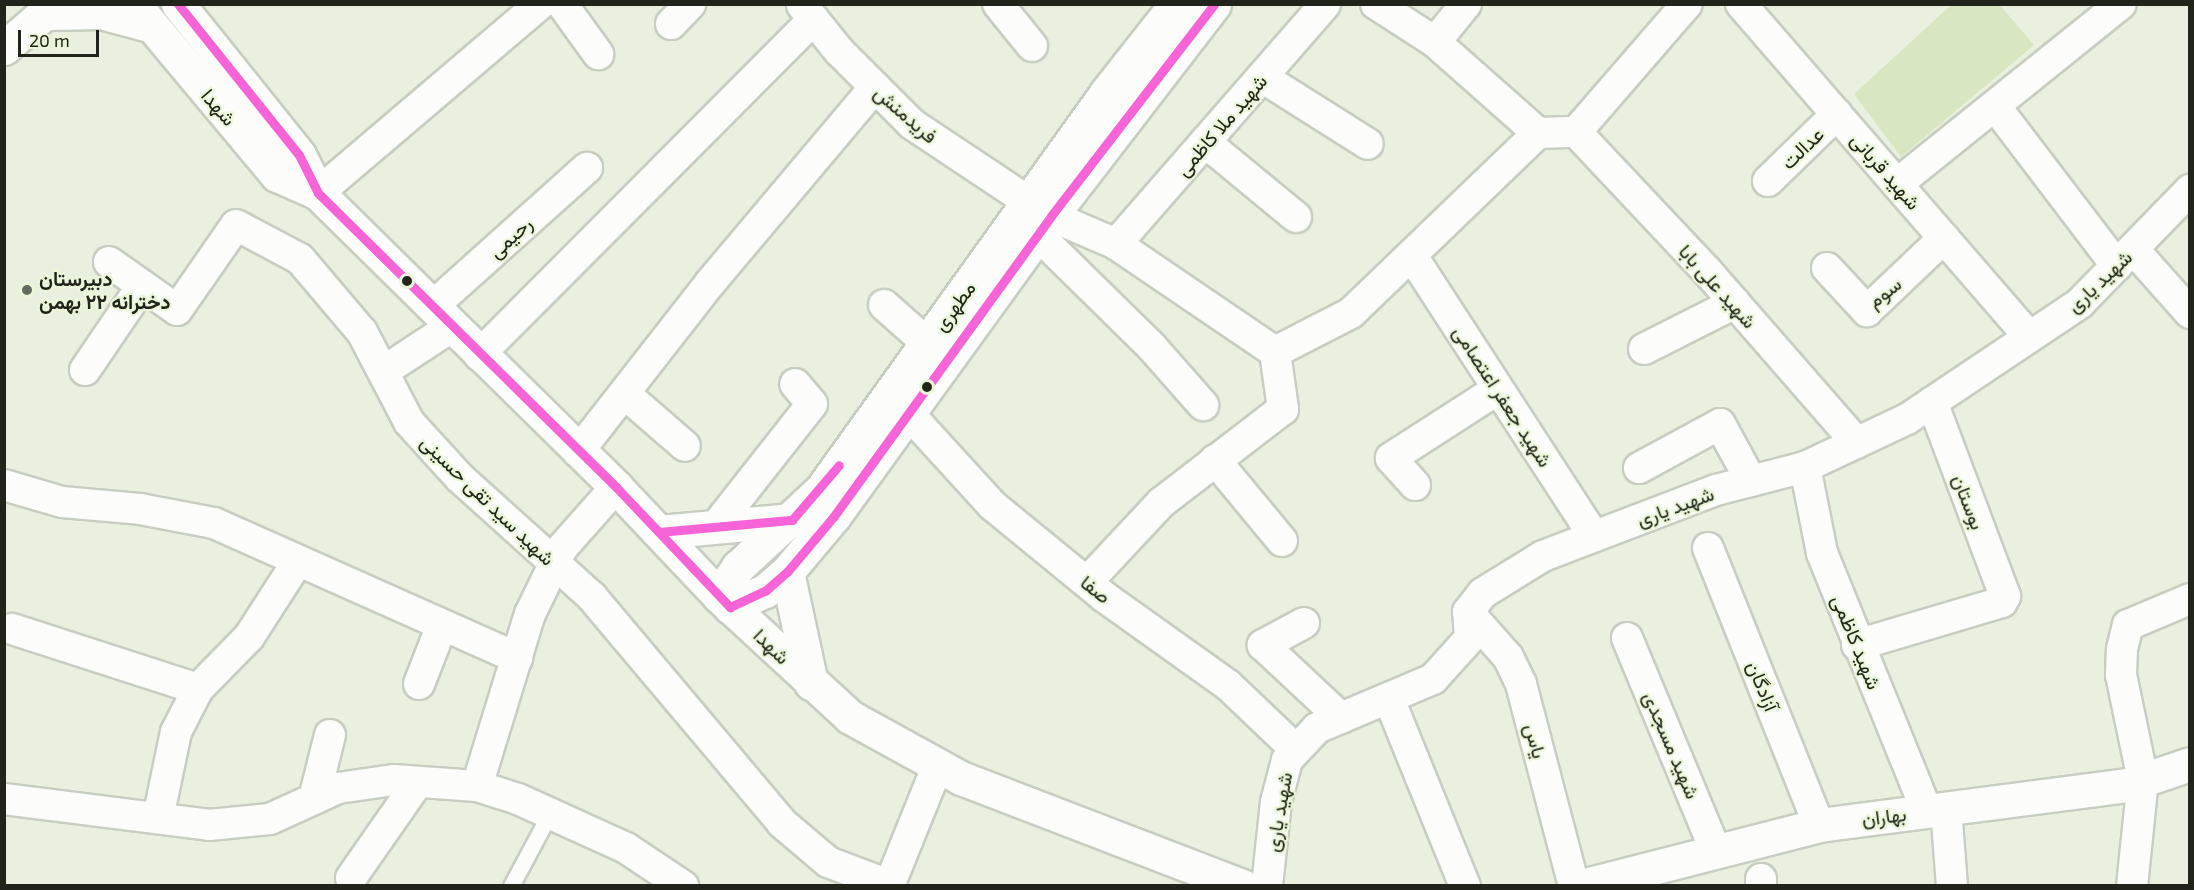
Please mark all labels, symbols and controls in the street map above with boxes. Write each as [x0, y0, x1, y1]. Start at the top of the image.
scale bar [21, 18, 102, 56]
text: 20 m [29, 29, 70, 51]
street label: شهید ملا کاظمی [1170, 69, 1272, 181]
street label: فریدمنش [869, 80, 943, 148]
street label: شهدا [196, 84, 242, 130]
street label: عدالت [1776, 122, 1828, 174]
street label: شهید قربانی [1846, 128, 1926, 214]
street label: رحیمی [483, 211, 537, 263]
street label: شهید علی بابا [1674, 239, 1762, 333]
street label: شهید یاری [2061, 245, 2137, 317]
place label: دبیرستان دخترانه ۲۲ بهمن [39, 266, 171, 313]
street label: سوم [1862, 271, 1906, 313]
unlabelled marker [401, 275, 413, 287]
street label: مطهری [928, 276, 980, 336]
marker: دبیرستان دخترانه ۲۲ بهمن [20, 283, 34, 297]
street label: شهید جعفر اعتصامی [1448, 321, 1558, 471]
unlabelled marker [921, 381, 933, 393]
street label: شهید سید تقی حسینی [416, 430, 560, 570]
street label: بوستان [1948, 471, 1990, 533]
street label: شهید یاری [1633, 481, 1717, 531]
street label: صفا [1076, 570, 1116, 608]
street label: شهید کاظمی [1827, 591, 1887, 693]
street label: شهدا [749, 623, 795, 669]
street label: آزادگان [1742, 658, 1784, 714]
street label: شهید مسجدی [1639, 688, 1705, 802]
street label: یاس [1520, 721, 1552, 761]
street label: شهید یاری [1259, 770, 1297, 854]
street label: بهاران [1860, 801, 1908, 831]

